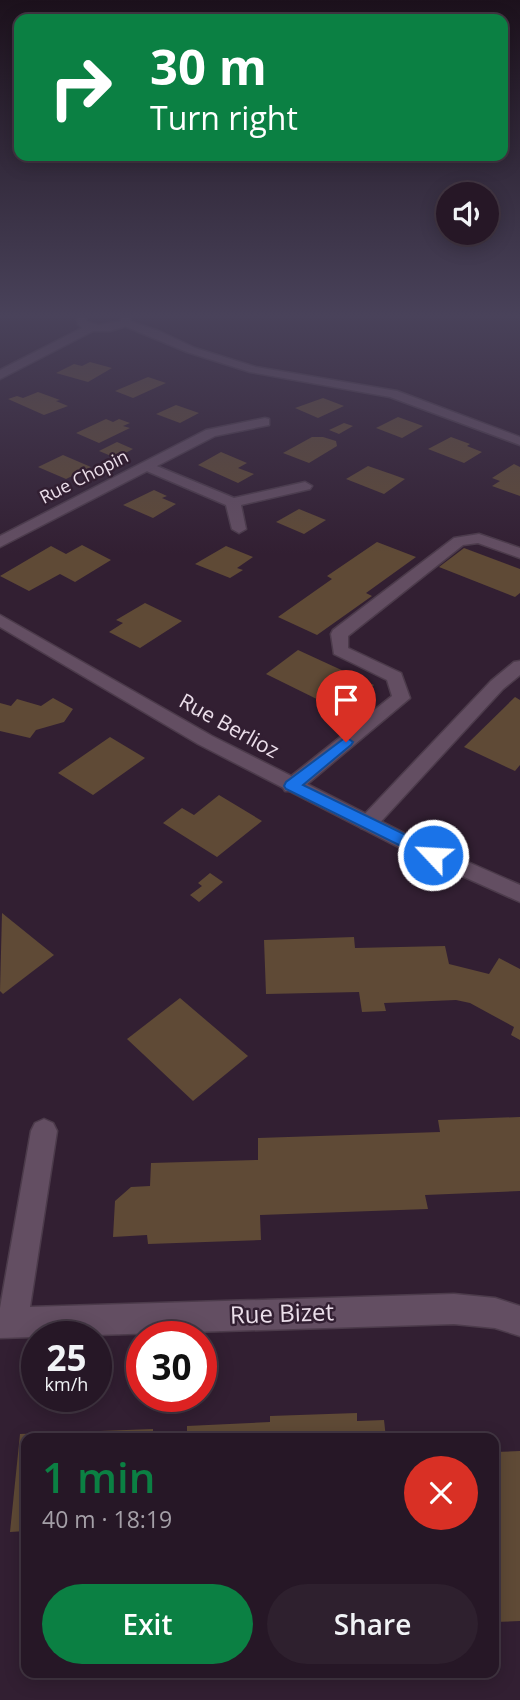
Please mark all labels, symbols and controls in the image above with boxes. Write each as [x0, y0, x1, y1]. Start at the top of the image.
text: 30 m [150, 33, 267, 99]
icon: right [35, 42, 126, 133]
text: Turn right [150, 96, 298, 139]
map controls [436, 182, 499, 245]
button: sound [436, 182, 499, 245]
street label: Rue Chopin [35, 443, 132, 509]
pin [316, 670, 376, 742]
icon: arrive [327, 681, 365, 719]
street label: Rue Berlioz [175, 686, 285, 764]
position arrow [396, 818, 470, 892]
street label: Rue Bizet [229, 1294, 335, 1331]
speed limit sign: 30 [126, 1321, 217, 1412]
text: 25 [46, 1334, 87, 1381]
text: km/h [45, 1372, 88, 1396]
text: 1 min [42, 1448, 155, 1505]
button: close [404, 1456, 478, 1530]
text: 40 m · 18:19 [42, 1503, 172, 1535]
button: Exit [42, 1584, 253, 1664]
button: Share [267, 1584, 478, 1664]

